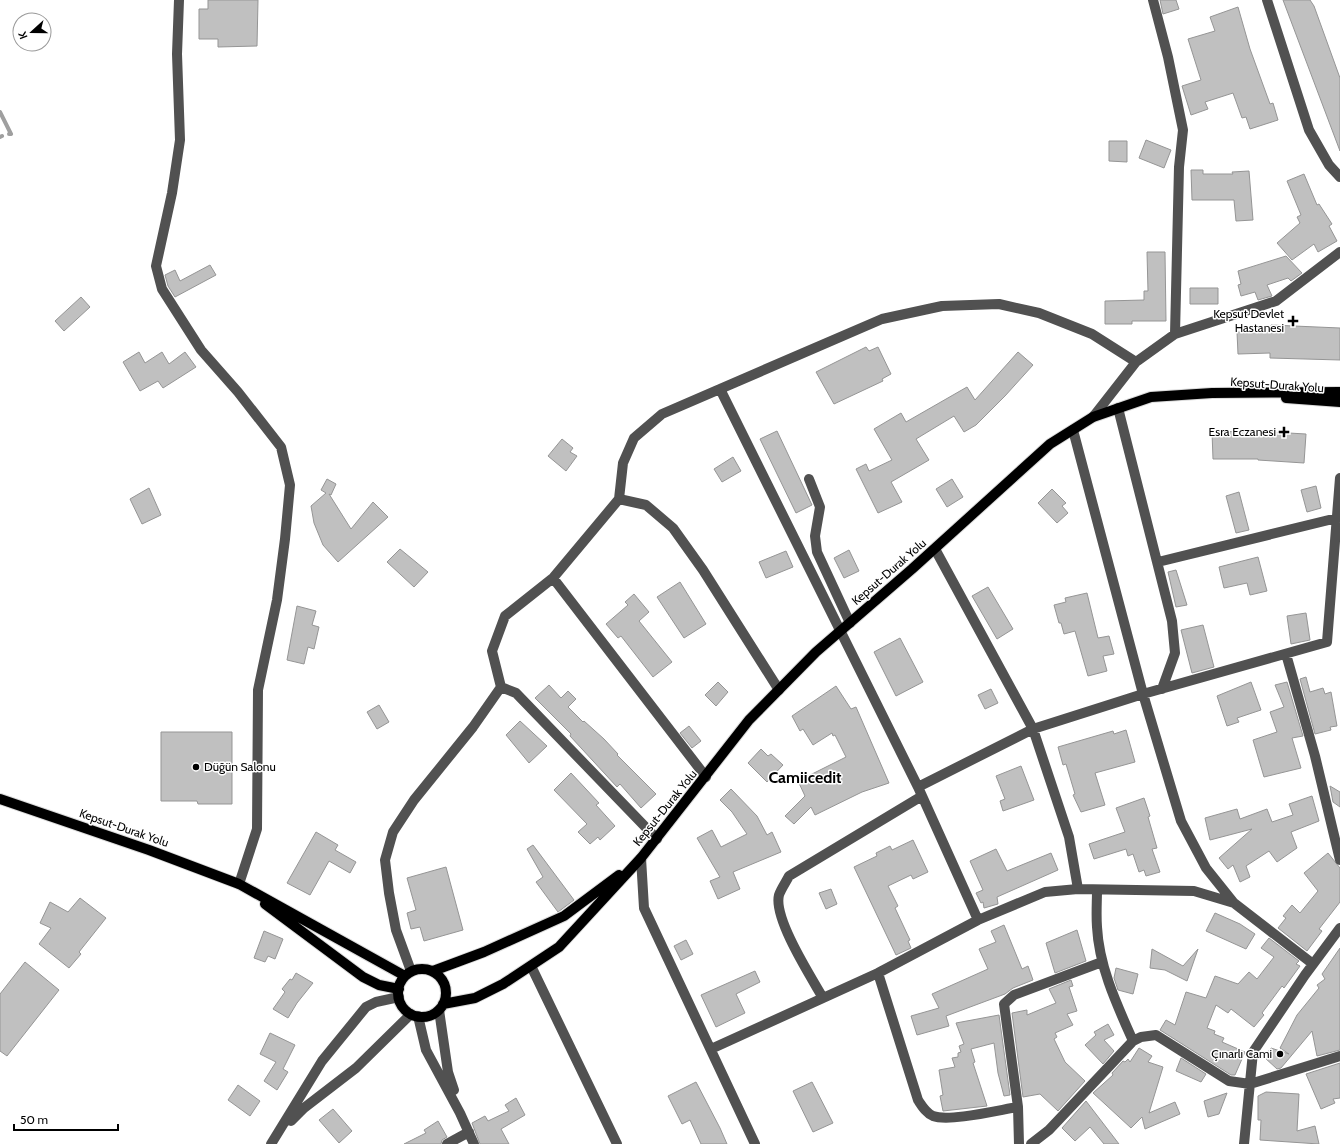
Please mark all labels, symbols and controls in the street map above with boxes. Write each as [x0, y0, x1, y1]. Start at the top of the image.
north arrow [12, 12, 52, 52]
text: K [15, 30, 30, 41]
place label: Kepsut Devlet Hastanesi [1213, 306, 1284, 335]
marker: Kepsut Devlet Hastanesi [1287, 315, 1299, 327]
street label: Kepsut-Durak Yolu [1230, 374, 1324, 395]
place label: Esra Eczanesi [1209, 424, 1276, 439]
marker: Esra Eczanesi [1279, 427, 1289, 437]
street label: Kepsut-Durak Yolu [848, 535, 929, 608]
place label: Düğün Salonu [204, 759, 276, 774]
marker: Düğün Salonu [191, 762, 201, 772]
street label: Kepsut-Durak Yolu [629, 767, 700, 849]
district label: Camiicedit [768, 768, 842, 787]
street label: Kepsut-Durak Yolu [77, 805, 171, 850]
place label: Çınarlı Cami [1211, 1046, 1272, 1061]
marker: Çınarlı Cami [1275, 1049, 1285, 1059]
scale bar [14, 1106, 118, 1132]
text: 50 m [20, 1112, 48, 1127]

